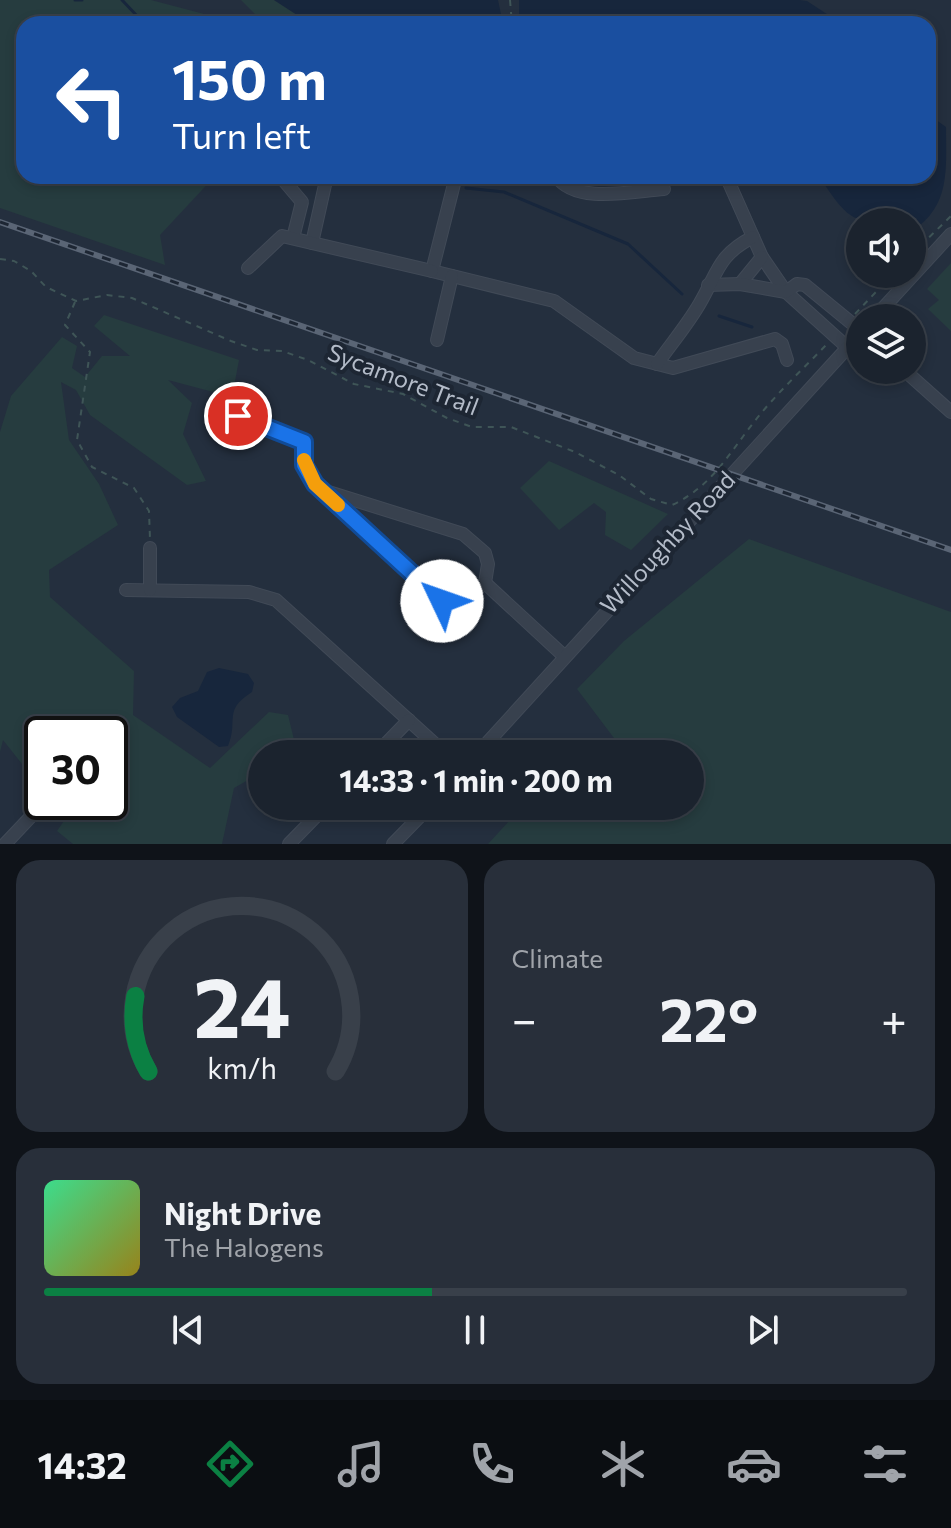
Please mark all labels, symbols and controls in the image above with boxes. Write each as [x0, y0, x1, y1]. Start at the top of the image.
text: 150 m [172, 43, 327, 112]
icon: left [40, 48, 144, 152]
text: Turn left [172, 112, 311, 156]
map controls [846, 208, 926, 384]
button: sound [846, 208, 926, 288]
button: layers [846, 304, 926, 384]
street label: Sycamore Trail [324, 337, 483, 421]
pin [204, 382, 272, 450]
icon: arrive [216, 394, 260, 438]
street label: Willoughby Road [593, 465, 740, 619]
position arrow [400, 559, 484, 643]
speed limit sign: 30 [24, 716, 128, 820]
text: 14:33 · 1 min · 200 m [339, 761, 613, 798]
text: Climate [512, 942, 603, 973]
text: 24 [193, 953, 290, 1055]
text: 22° [659, 981, 758, 1054]
text: − [512, 991, 537, 1045]
text: + [881, 991, 907, 1045]
text: km/h [207, 1050, 277, 1085]
text: Night Drive [164, 1194, 321, 1231]
text: The Halogens [164, 1231, 324, 1262]
icon: previous [166, 1308, 210, 1352]
icon: pause [453, 1308, 497, 1352]
icon: next [741, 1308, 785, 1352]
icon: directions [202, 1436, 258, 1492]
icon: music [333, 1436, 389, 1492]
icon: phone [464, 1436, 520, 1492]
icon: climate [595, 1436, 651, 1492]
icon: car [726, 1436, 782, 1492]
icon: filters [857, 1436, 913, 1492]
text: 14:32 [38, 1442, 127, 1486]

